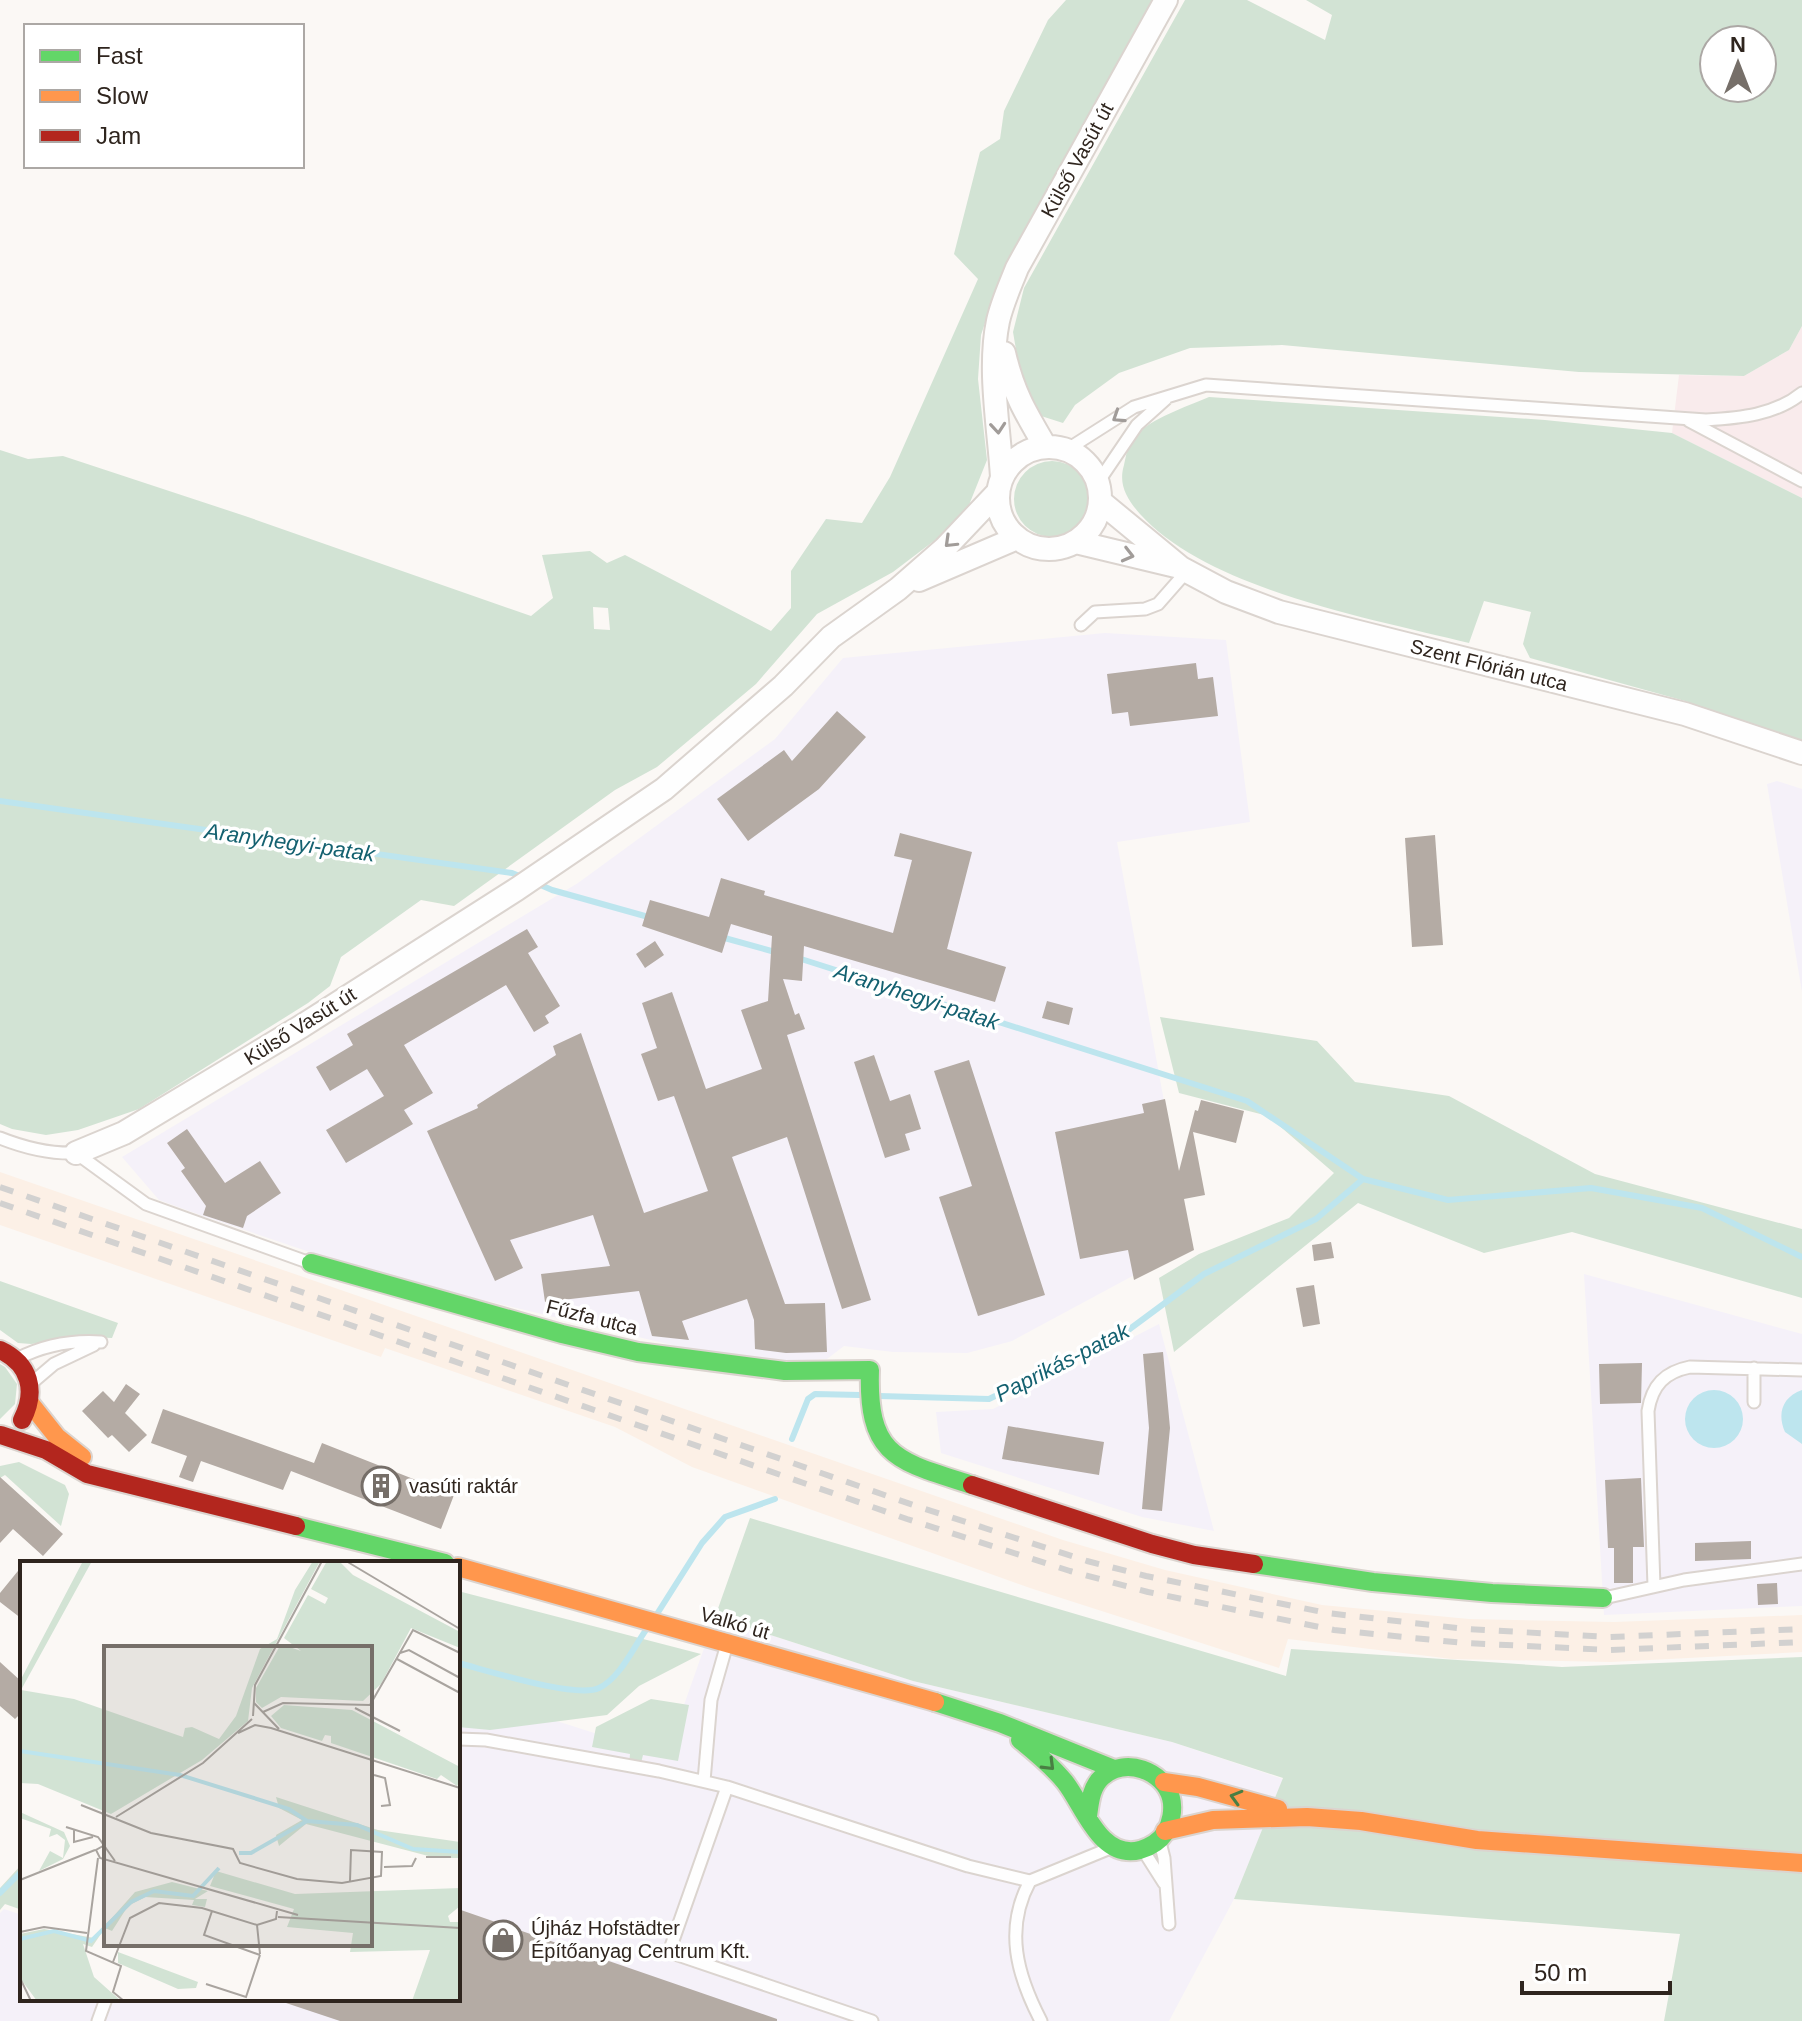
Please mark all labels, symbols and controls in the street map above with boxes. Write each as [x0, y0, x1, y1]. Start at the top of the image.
legend [24, 24, 304, 168]
north arrow [1698, 24, 1778, 104]
text: N [1730, 32, 1746, 57]
text: Fast [96, 42, 143, 69]
text: Slow [96, 82, 149, 109]
street label: Külső Vasút út [1036, 99, 1118, 221]
text: Jam [96, 122, 141, 149]
one-way arrow [1112, 408, 1127, 423]
one-way arrow [990, 422, 1007, 435]
one-way arrow [945, 533, 959, 548]
one-way arrow [1121, 545, 1135, 562]
street label: Szent Flórián utca [1408, 635, 1571, 695]
water label: Aranyhegyi-patak [201, 818, 377, 867]
water label: Aranyhegyi-patak [830, 958, 1003, 1035]
street label: Külső Vasút út [240, 983, 360, 1069]
street label: Fűzfa utca [544, 1295, 641, 1339]
water label: Paprikás-patak [991, 1318, 1134, 1407]
building icon: vasúti raktár [360, 1465, 402, 1507]
place label: vasúti raktár [409, 1475, 518, 1497]
inset map [20, 1561, 460, 2001]
street label: Valkó út [698, 1603, 772, 1643]
one-way arrow [1040, 1756, 1054, 1770]
one-way arrow [1229, 1790, 1243, 1806]
place label: Újház Hofstädter Építőanyag Centrum Kft. [531, 1917, 750, 1962]
shop icon: Újház Hofstädter Építőanyag Centrum Kft. [482, 1919, 524, 1961]
scale bar [1522, 1945, 1670, 1995]
text: 50 m [1534, 1959, 1587, 1986]

